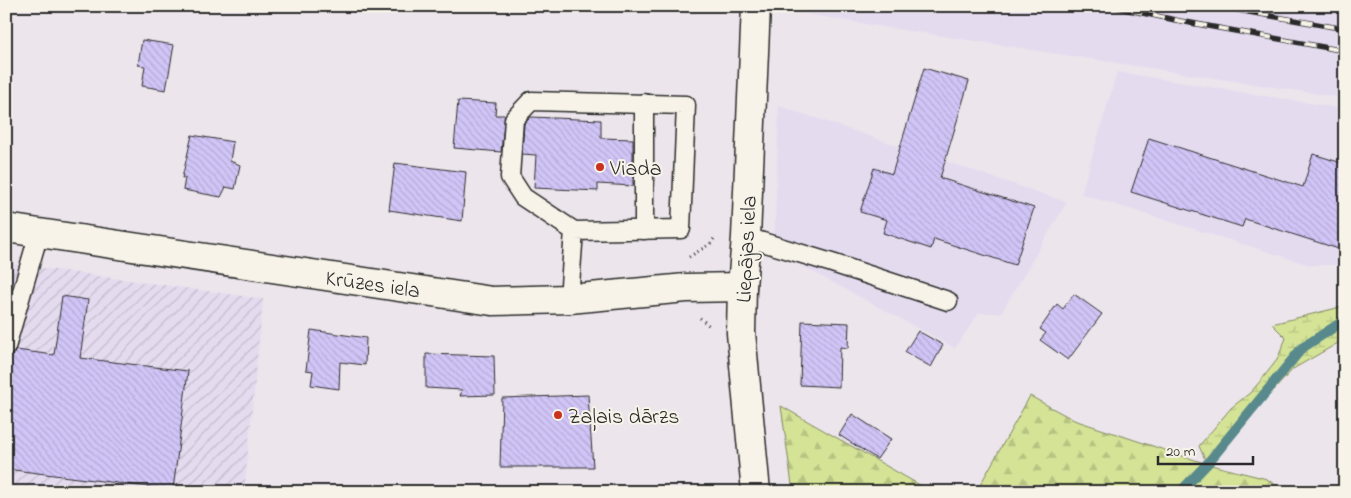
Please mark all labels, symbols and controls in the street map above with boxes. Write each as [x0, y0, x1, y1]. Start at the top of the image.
place label: Viada [609, 154, 662, 186]
marker: Viada [594, 161, 606, 173]
street label: Liepājas iela [729, 195, 767, 304]
street label: Krūzes iela [323, 264, 422, 308]
place label: Zaļais dārzs [568, 402, 679, 434]
marker: Zaļais dārzs [552, 409, 564, 421]
scale bar [1158, 433, 1254, 465]
text: 20 m [1166, 441, 1196, 463]

